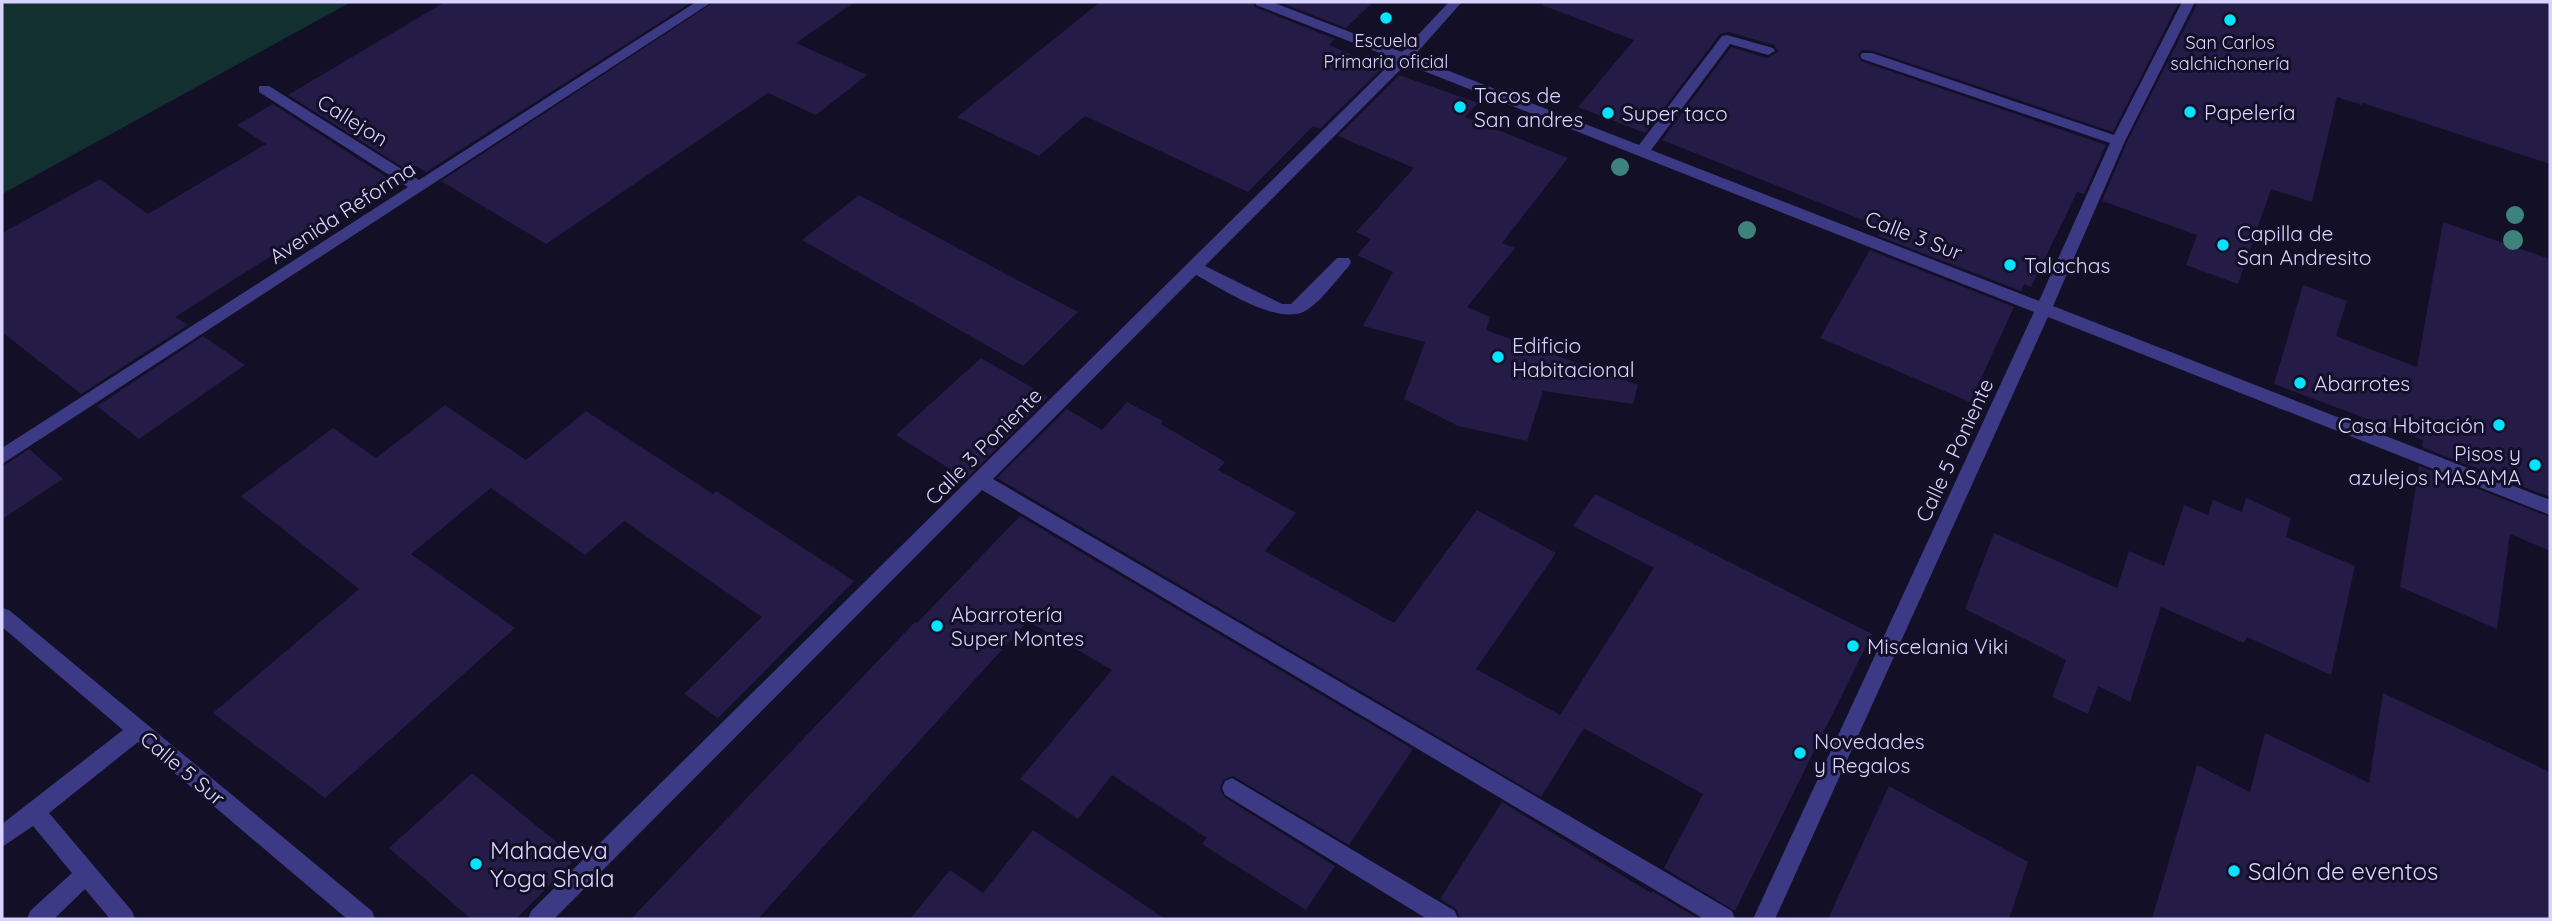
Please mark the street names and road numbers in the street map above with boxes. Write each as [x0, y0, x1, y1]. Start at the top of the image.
street label: Callejon [313, 88, 393, 152]
street label: Avenida Reforma [264, 155, 420, 269]
street label: Calle 3 Sur [1862, 205, 1966, 265]
street label: Calle 5 Poniente [1909, 374, 1999, 526]
street label: Calle 3 Poniente [919, 382, 1047, 510]
street label: Calle 5 Sur [135, 725, 231, 811]

